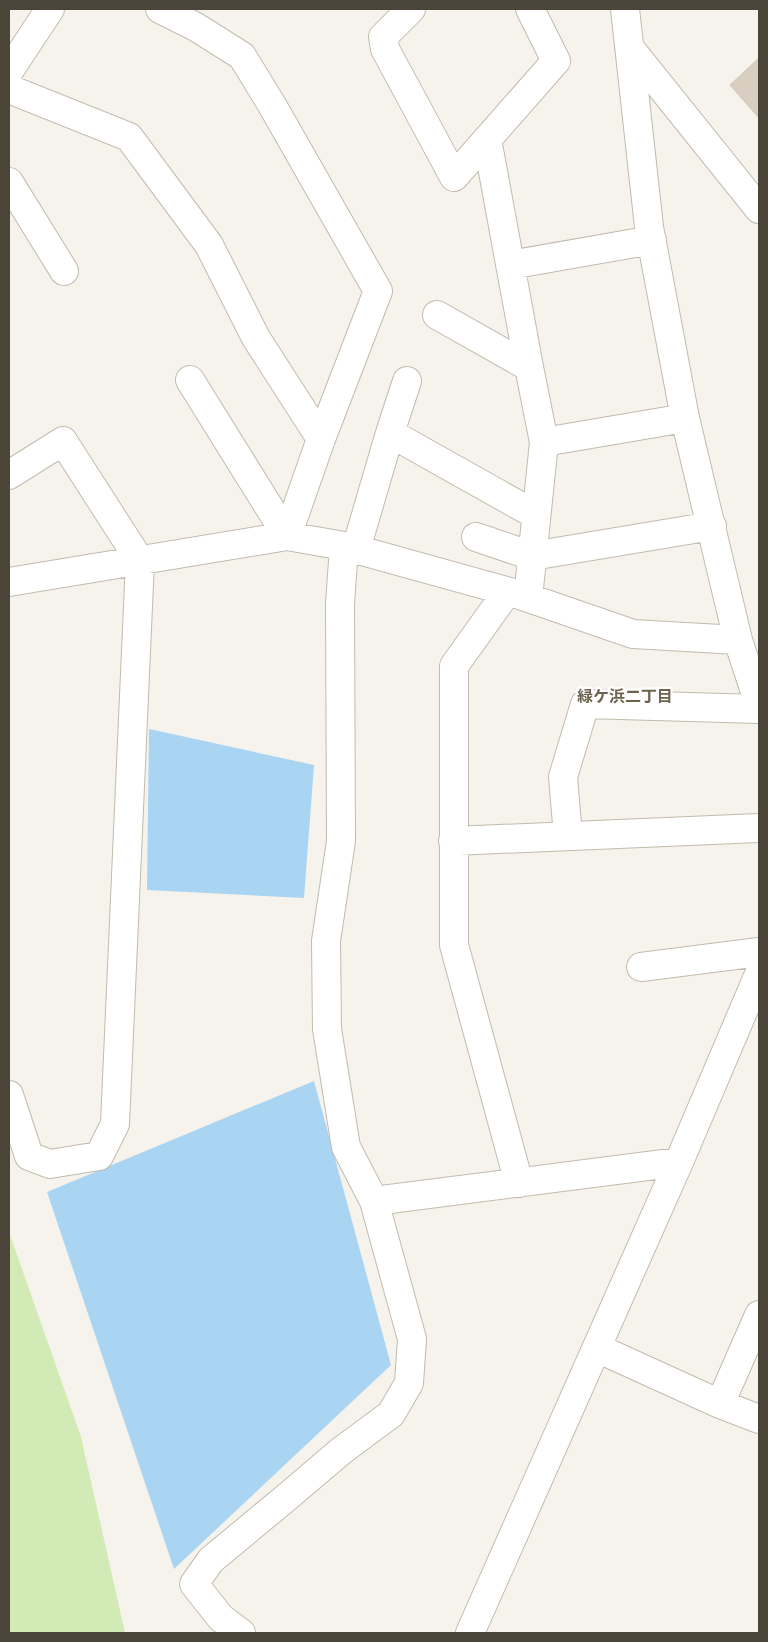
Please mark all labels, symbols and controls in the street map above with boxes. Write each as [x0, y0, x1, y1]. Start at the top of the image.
district label: 緑ケ浜二丁目 [577, 687, 673, 705]

